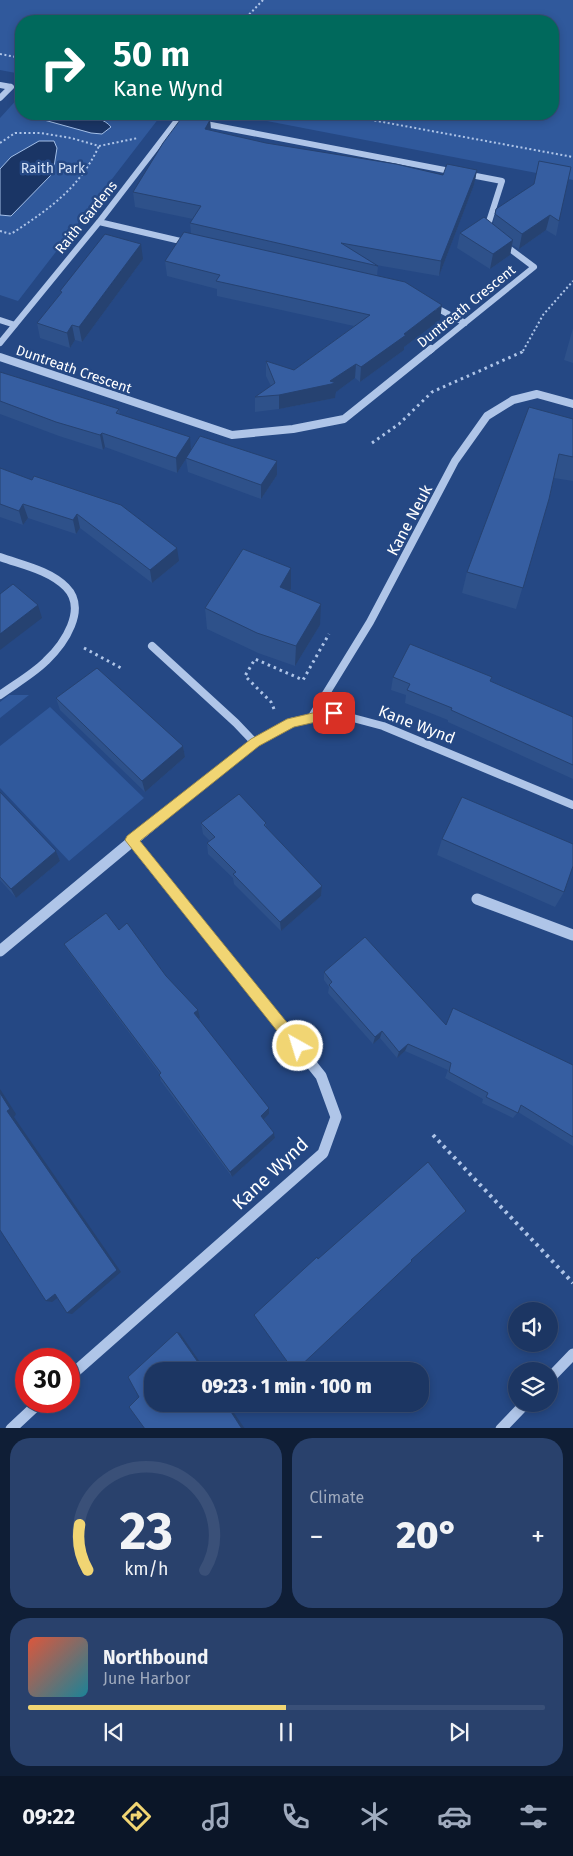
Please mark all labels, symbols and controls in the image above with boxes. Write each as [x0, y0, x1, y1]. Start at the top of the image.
text: 50 m [113, 33, 190, 75]
icon: right [30, 35, 95, 100]
text: Kane Wynd [113, 75, 224, 102]
park label: Raith Park [21, 160, 86, 177]
street label: Raith Gardens [52, 177, 121, 257]
street label: Duntreath Crescent [414, 261, 520, 351]
street label: Duntreath Crescent [14, 342, 135, 398]
street label: Kane Neuk [383, 481, 436, 559]
pin [313, 692, 355, 734]
icon: arrive [320, 699, 348, 727]
street label: Kane Wynd [376, 701, 458, 748]
position arrow [271, 1019, 323, 1071]
street label: Kane Wynd [228, 1132, 313, 1214]
map controls [508, 1302, 558, 1412]
button: sound [508, 1302, 558, 1352]
speed limit sign: 30 [15, 1348, 80, 1413]
button: layers [508, 1362, 558, 1412]
text: 09:23 · 1 min · 100 m [201, 1375, 372, 1398]
text: Climate [310, 1488, 364, 1507]
text: 23 [119, 1500, 173, 1563]
text: 20° [396, 1512, 458, 1558]
text: − [310, 1520, 324, 1553]
text: + [531, 1520, 545, 1553]
text: km/h [124, 1558, 168, 1580]
text: Northbound [103, 1646, 208, 1669]
text: June Harbor [103, 1669, 190, 1688]
icon: previous [100, 1718, 128, 1746]
icon: pause [272, 1718, 300, 1746]
icon: next [445, 1718, 473, 1746]
icon: directions [119, 1799, 154, 1834]
icon: music [199, 1799, 234, 1834]
icon: phone [278, 1799, 313, 1834]
icon: climate [357, 1799, 392, 1834]
icon: car [437, 1799, 472, 1834]
icon: filters [516, 1799, 551, 1834]
text: 09:22 [22, 1803, 75, 1830]

